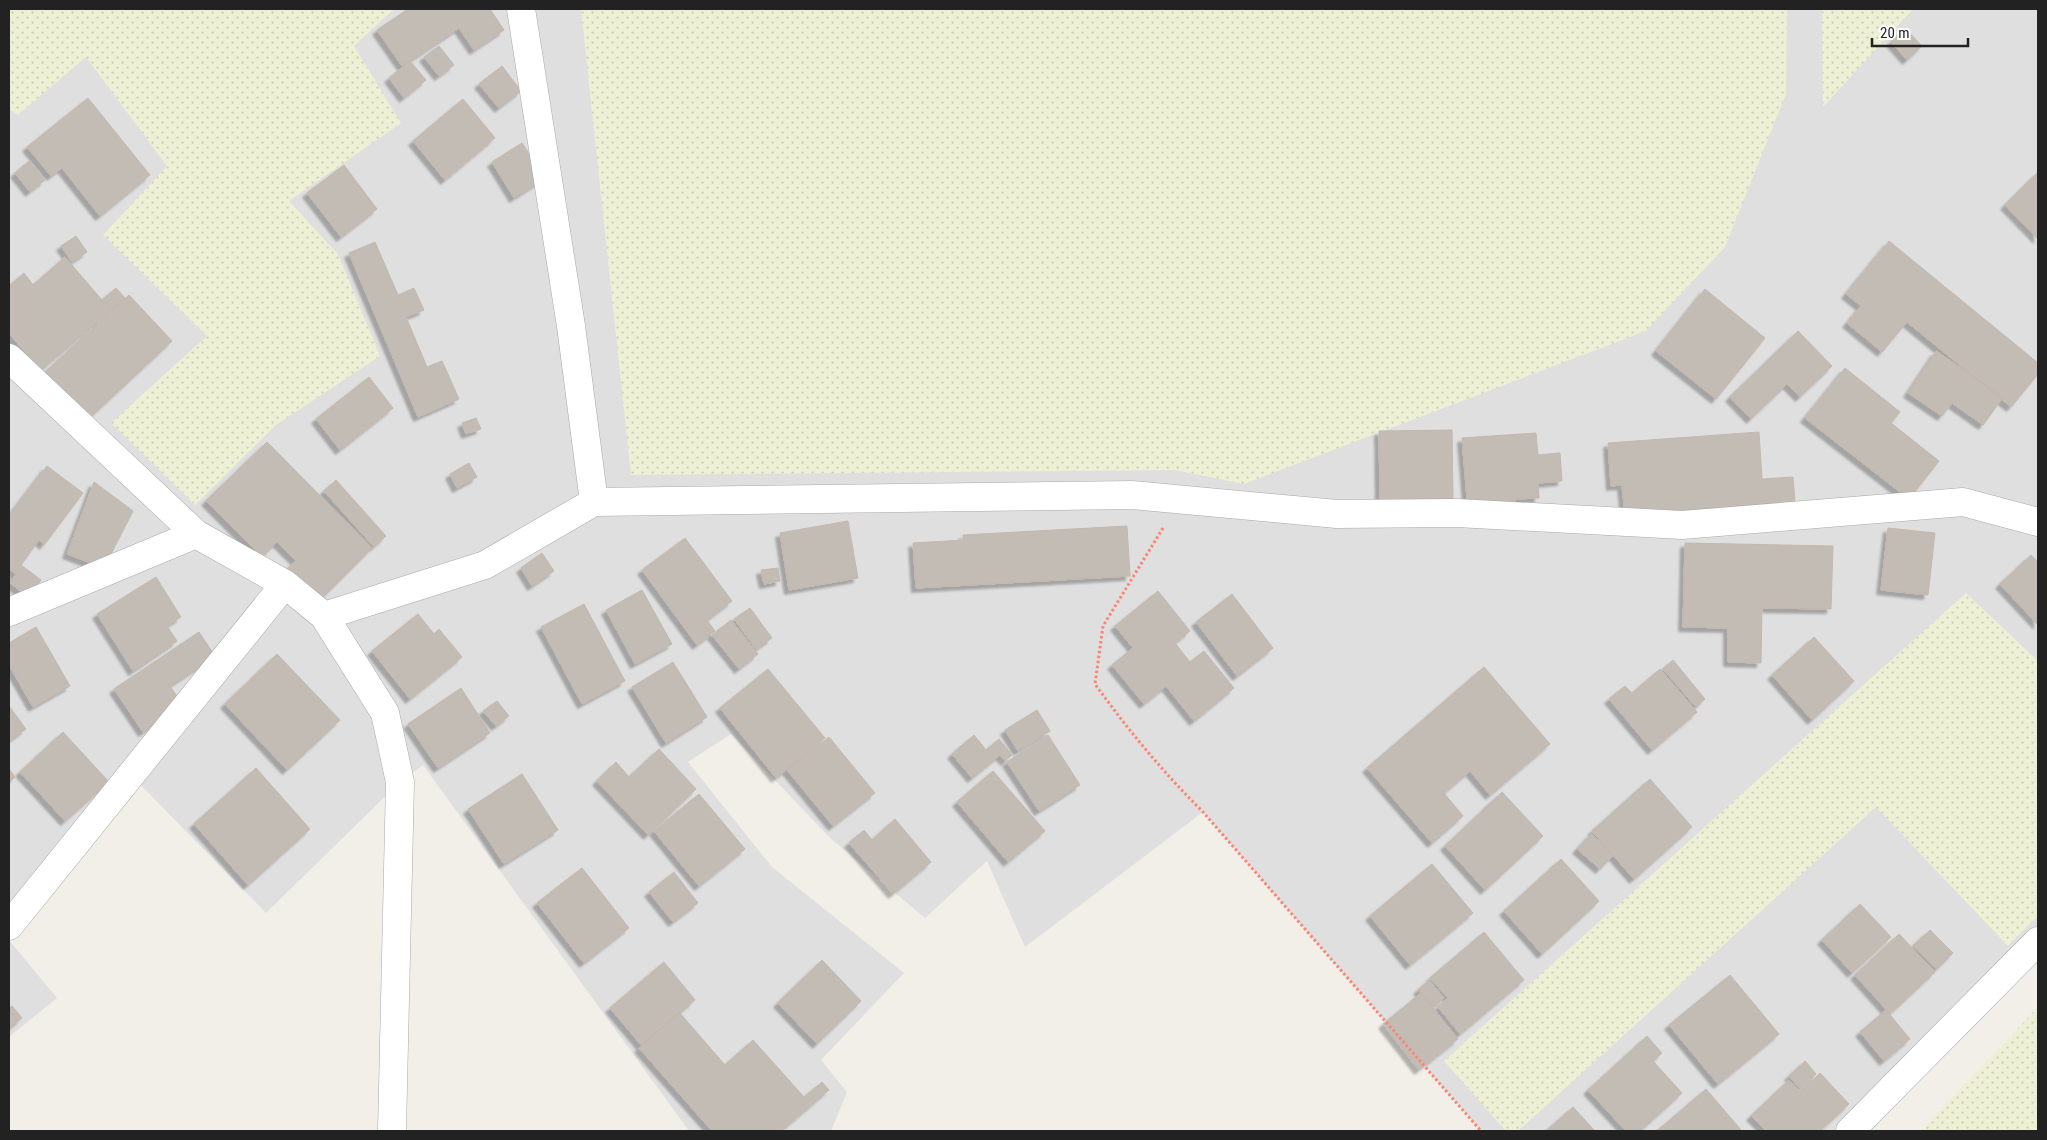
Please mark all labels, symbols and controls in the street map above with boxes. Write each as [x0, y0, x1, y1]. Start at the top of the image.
scale bar [1872, 15, 1968, 47]
text: 20 m [1880, 24, 1910, 42]

